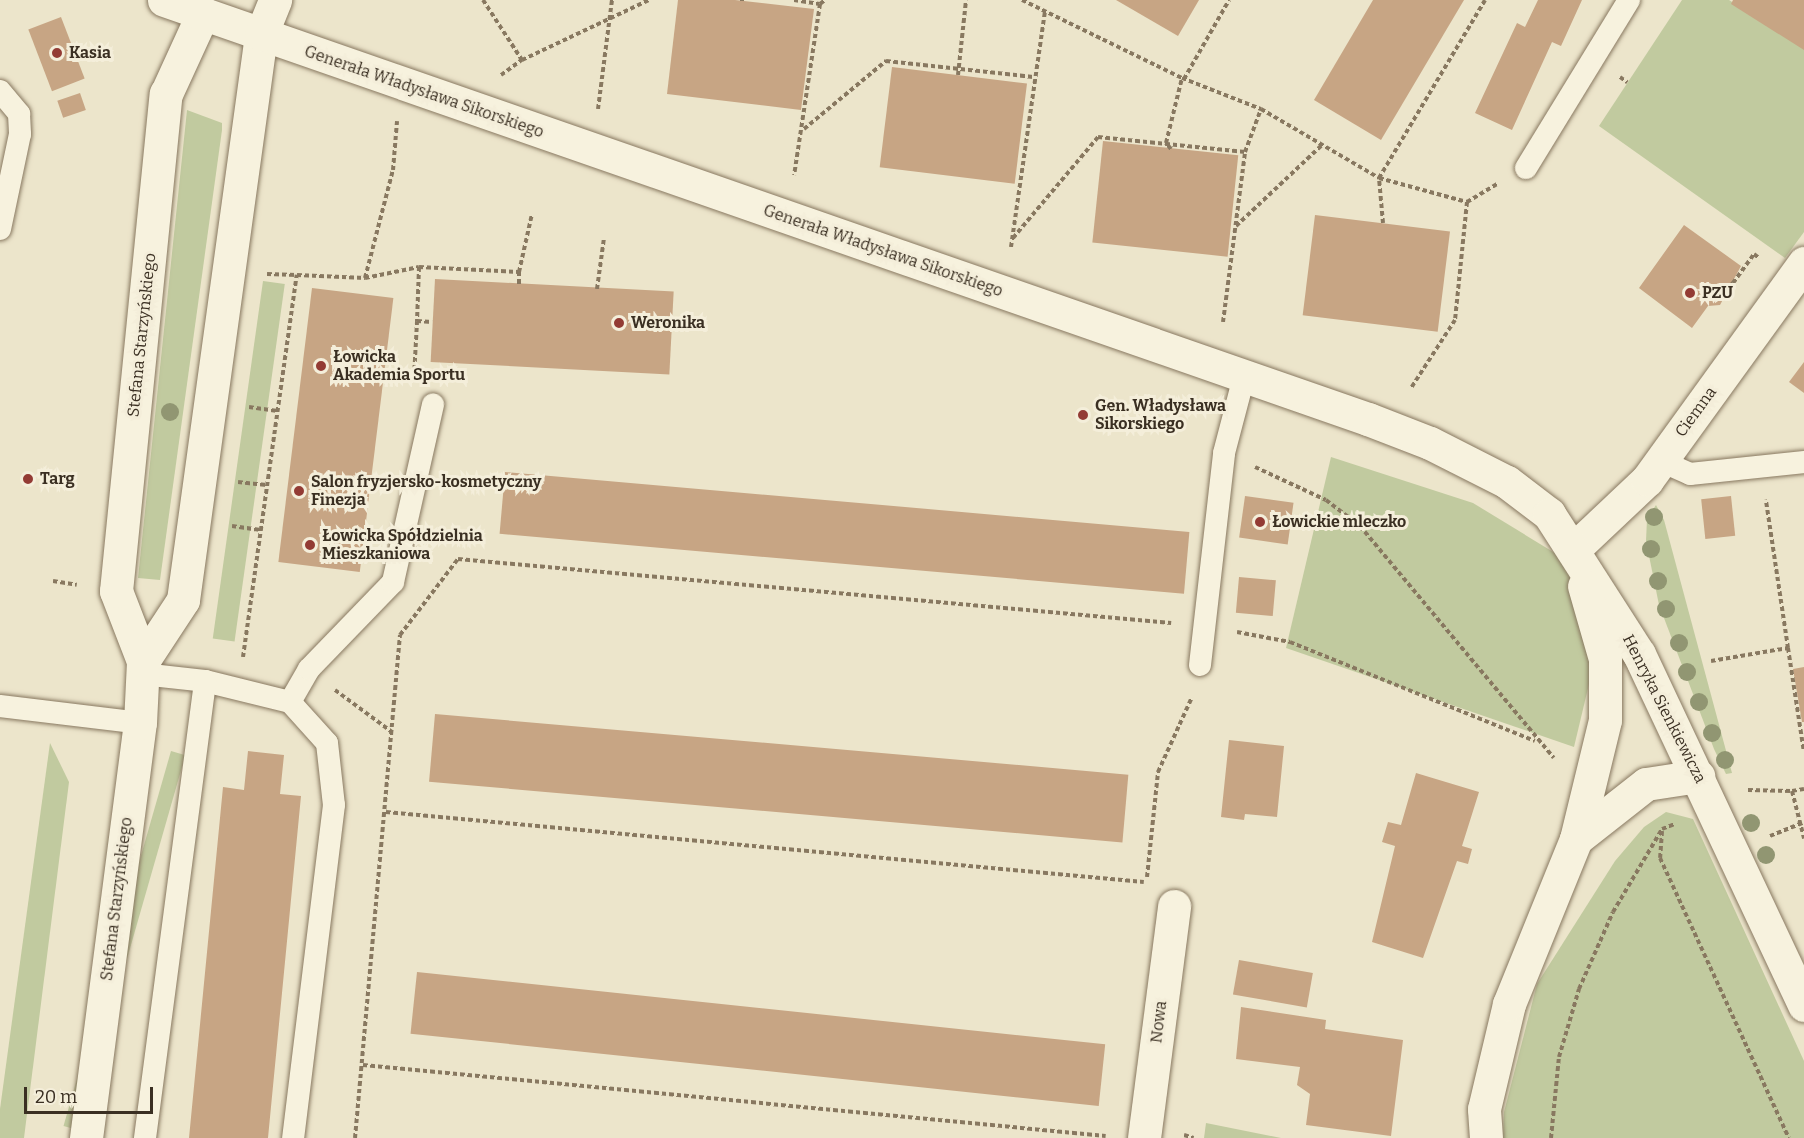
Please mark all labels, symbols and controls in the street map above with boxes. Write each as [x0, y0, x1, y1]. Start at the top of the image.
street label: Generała Władysława Sikorskiego [302, 42, 546, 142]
place label: Kasia [69, 43, 111, 63]
marker: Kasia [50, 46, 64, 60]
street label: Generała Władysława Sikorskiego [761, 201, 1005, 301]
street label: Stefana Starzyńskiego [124, 252, 160, 418]
place label: PZU [1702, 283, 1733, 303]
marker: PZU [1683, 286, 1697, 300]
place label: Weronika [631, 313, 705, 333]
marker: Weronika [612, 316, 626, 330]
place label: Łowicka Akademia Sportu [333, 347, 465, 385]
marker: Łowicka Akademia Sportu [314, 359, 328, 373]
street label: Ciemna [1671, 383, 1721, 441]
place label: Gen. Władysława Sikorskiego [1095, 396, 1226, 434]
marker: Gen. Władysława Sikorskiego [1076, 408, 1090, 422]
place label: Targ [40, 469, 75, 489]
marker: Targ [21, 472, 35, 486]
place label: Salon fryzjersko-kosmetyczny Finezja [311, 472, 541, 510]
marker: Salon fryzjersko-kosmetyczny Finezja [292, 484, 306, 498]
place label: Łowickie mleczko [1272, 512, 1406, 532]
marker: Łowickie mleczko [1253, 515, 1267, 529]
place label: Łowicka Spółdzielnia Mieszkaniowa [322, 526, 483, 564]
marker: Łowicka Spółdzielnia Mieszkaniowa [303, 538, 317, 552]
street label: Henryka Sienkiewicza [1618, 631, 1710, 787]
street label: Stefana Starzyńskiego [97, 816, 137, 982]
street label: Nowa [1147, 1000, 1171, 1044]
scale bar [27, 1075, 156, 1113]
text: 20 m [35, 1086, 77, 1108]

